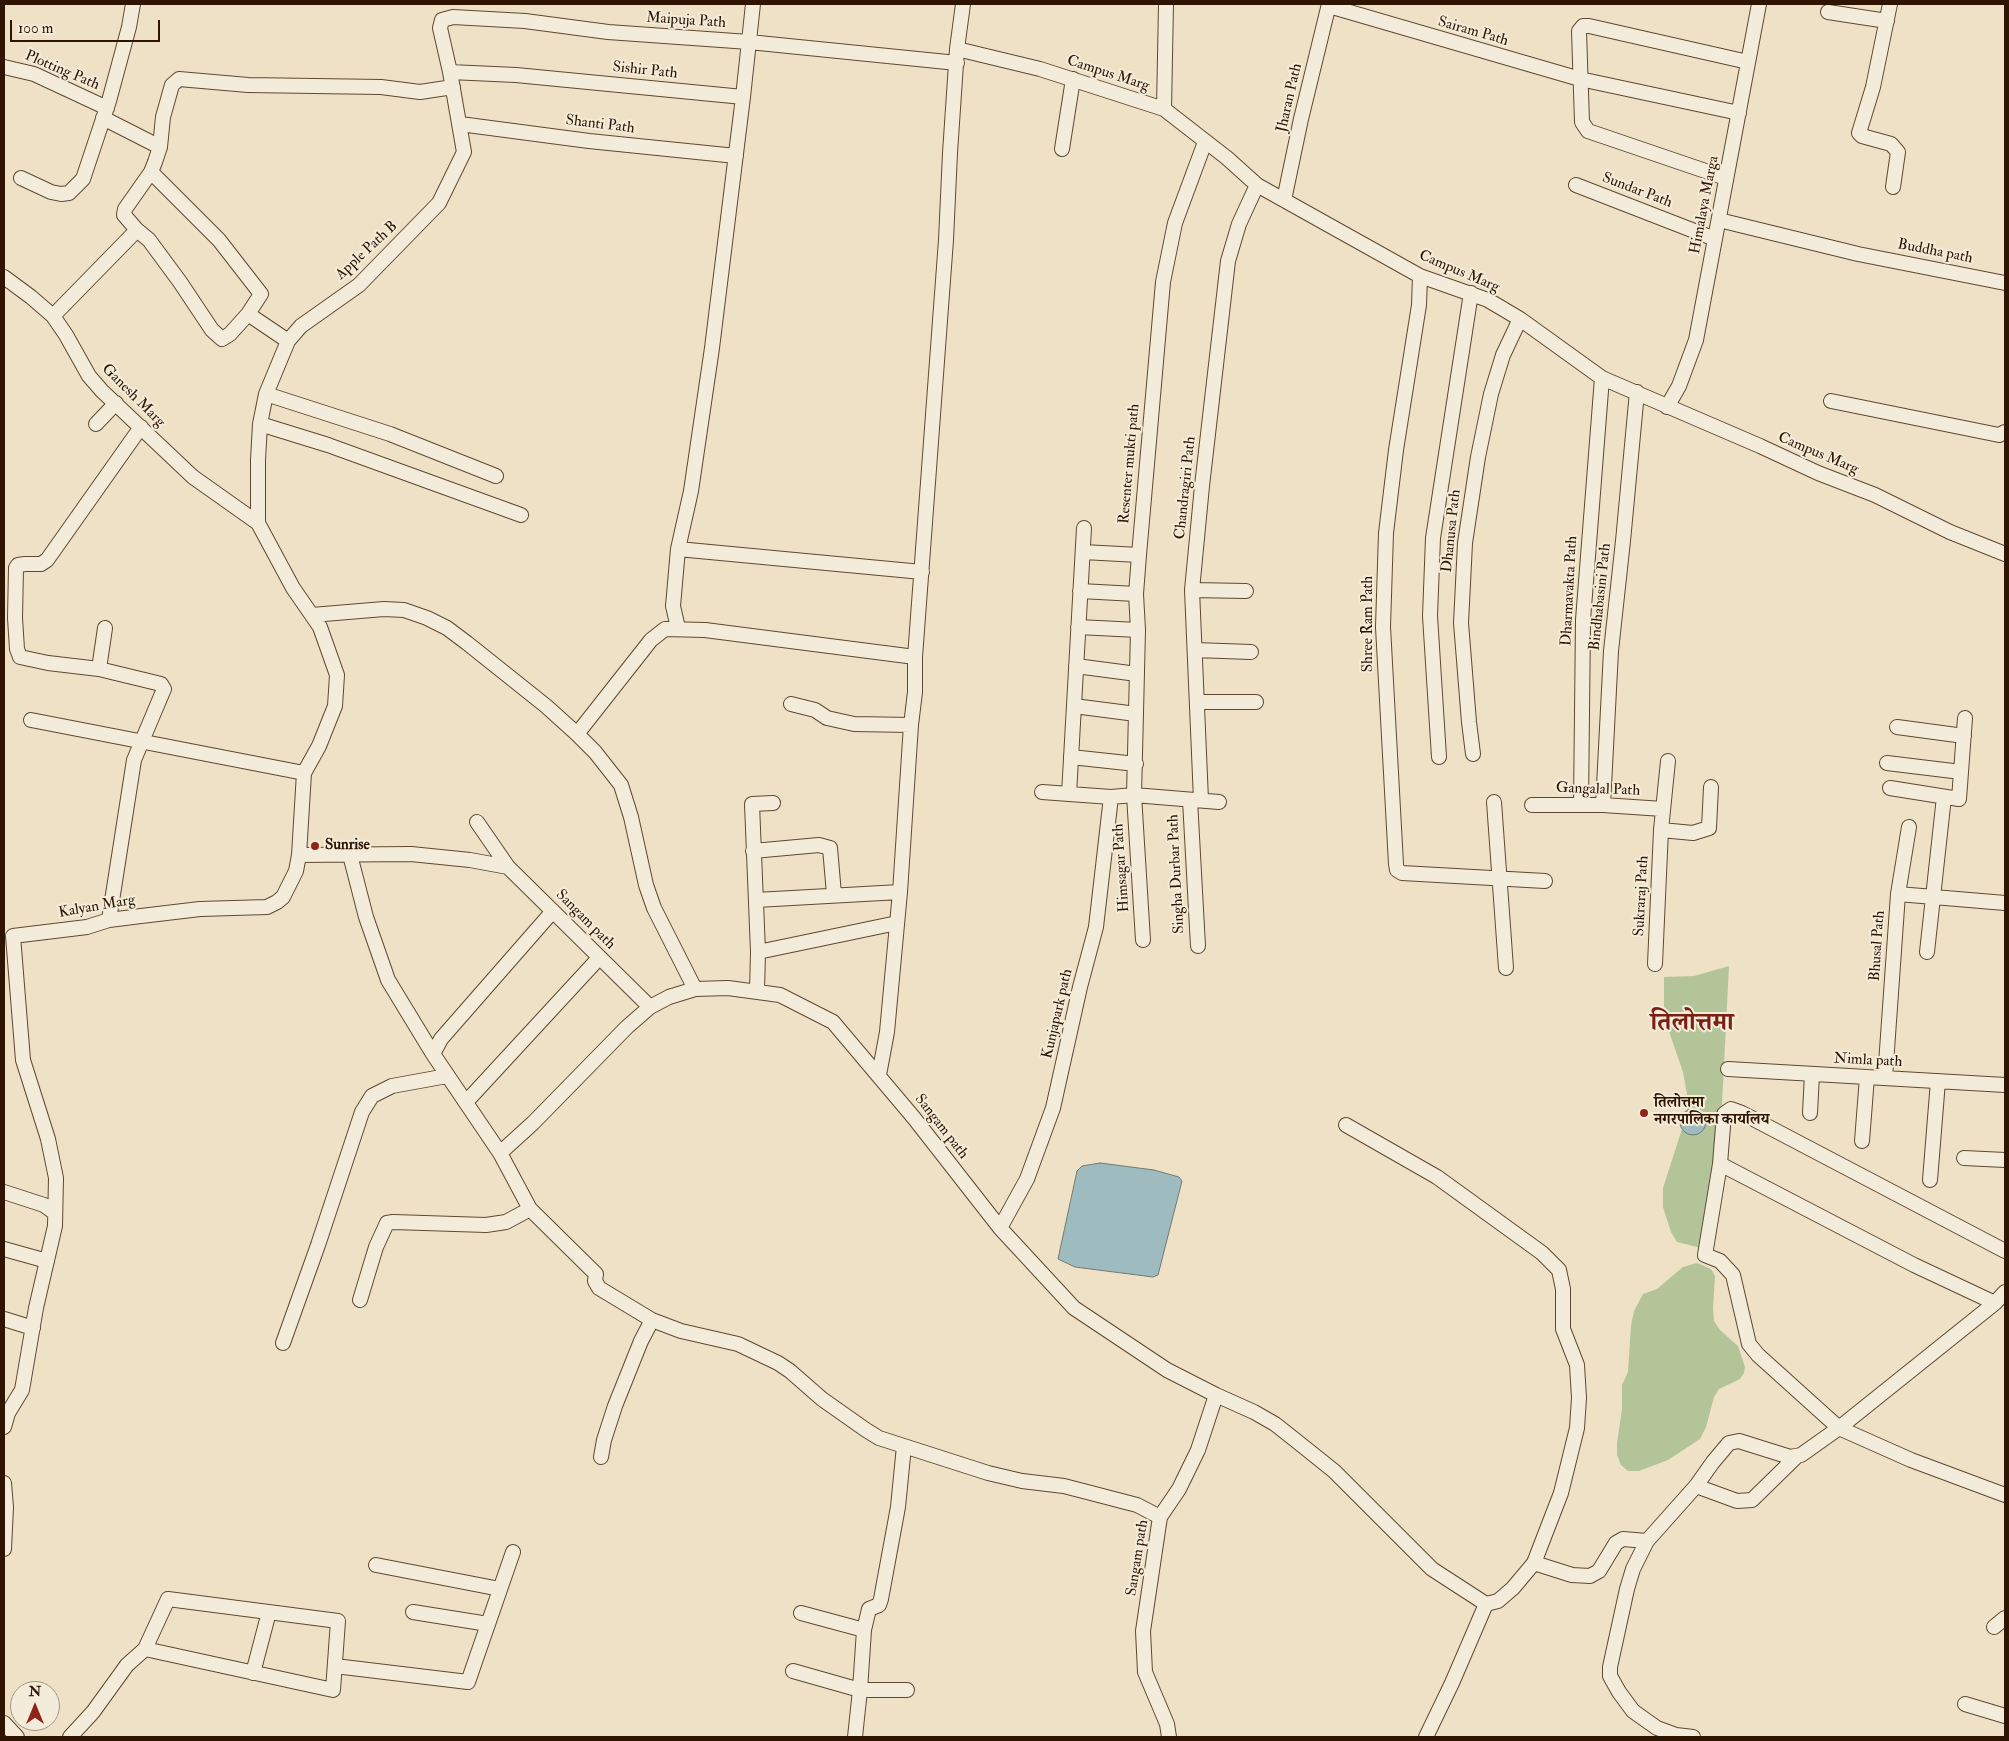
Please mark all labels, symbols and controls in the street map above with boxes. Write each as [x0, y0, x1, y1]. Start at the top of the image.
street label: Maipuja Path [645, 9, 727, 33]
scale bar [12, 10, 162, 42]
street label: Sairam Path [1436, 13, 1510, 51]
text: 100 m [18, 19, 53, 38]
street label: Plotting Path [22, 47, 102, 95]
street label: Campus Marg [1064, 52, 1152, 96]
street label: Sishir Path [612, 59, 678, 83]
street label: Jharan Path [1273, 62, 1307, 134]
street label: Shanti Path [564, 112, 636, 138]
street label: Himalaya Marga [1687, 154, 1723, 256]
street label: Sundar Path [1600, 169, 1674, 213]
street label: Apple Path B [332, 218, 402, 284]
street label: Buddha path [1896, 236, 1974, 268]
street label: Campus Marg [1416, 247, 1502, 297]
street label: Ganesh Marg [98, 361, 168, 431]
street label: Resenter mukti path [1116, 403, 1144, 525]
street label: Campus Marg [1775, 429, 1861, 479]
street label: Chandragiri Path [1172, 436, 1200, 540]
street label: Dhanusa Path [1439, 489, 1465, 573]
street label: Dharmavakta Path [1558, 535, 1582, 647]
street label: Bindhabasini Path [1586, 542, 1616, 652]
street label: Shree Ram Path [1360, 576, 1378, 672]
street label: Gangalal Path [1556, 780, 1640, 800]
street label: Singha Durbar Path [1165, 814, 1189, 934]
street label: Himsagar Path [1110, 823, 1134, 913]
place label: Sunrise [325, 837, 370, 855]
marker: Sunrise [309, 840, 321, 852]
street label: Sukraraj Path [1631, 855, 1653, 937]
street label: Sangam path [551, 886, 619, 954]
street label: Kalyan Marg [57, 891, 137, 923]
street label: Bhusal Path [1867, 910, 1889, 982]
street label: Kunjapark path [1039, 967, 1077, 1061]
district label: तिलोत्तमा [1650, 1010, 1734, 1040]
street label: Nimla path [1833, 1050, 1903, 1072]
street label: Sangam path [910, 1091, 972, 1163]
place label: तिलोत्तमा नगरपालिका कार्यालय [1654, 1095, 1769, 1130]
marker: तिलोत्तमा नगरपालिका कार्यालय [1638, 1107, 1650, 1119]
street label: Sangam path [1123, 1519, 1153, 1597]
north arrow [10, 1681, 60, 1731]
text: N [29, 1683, 41, 1700]

